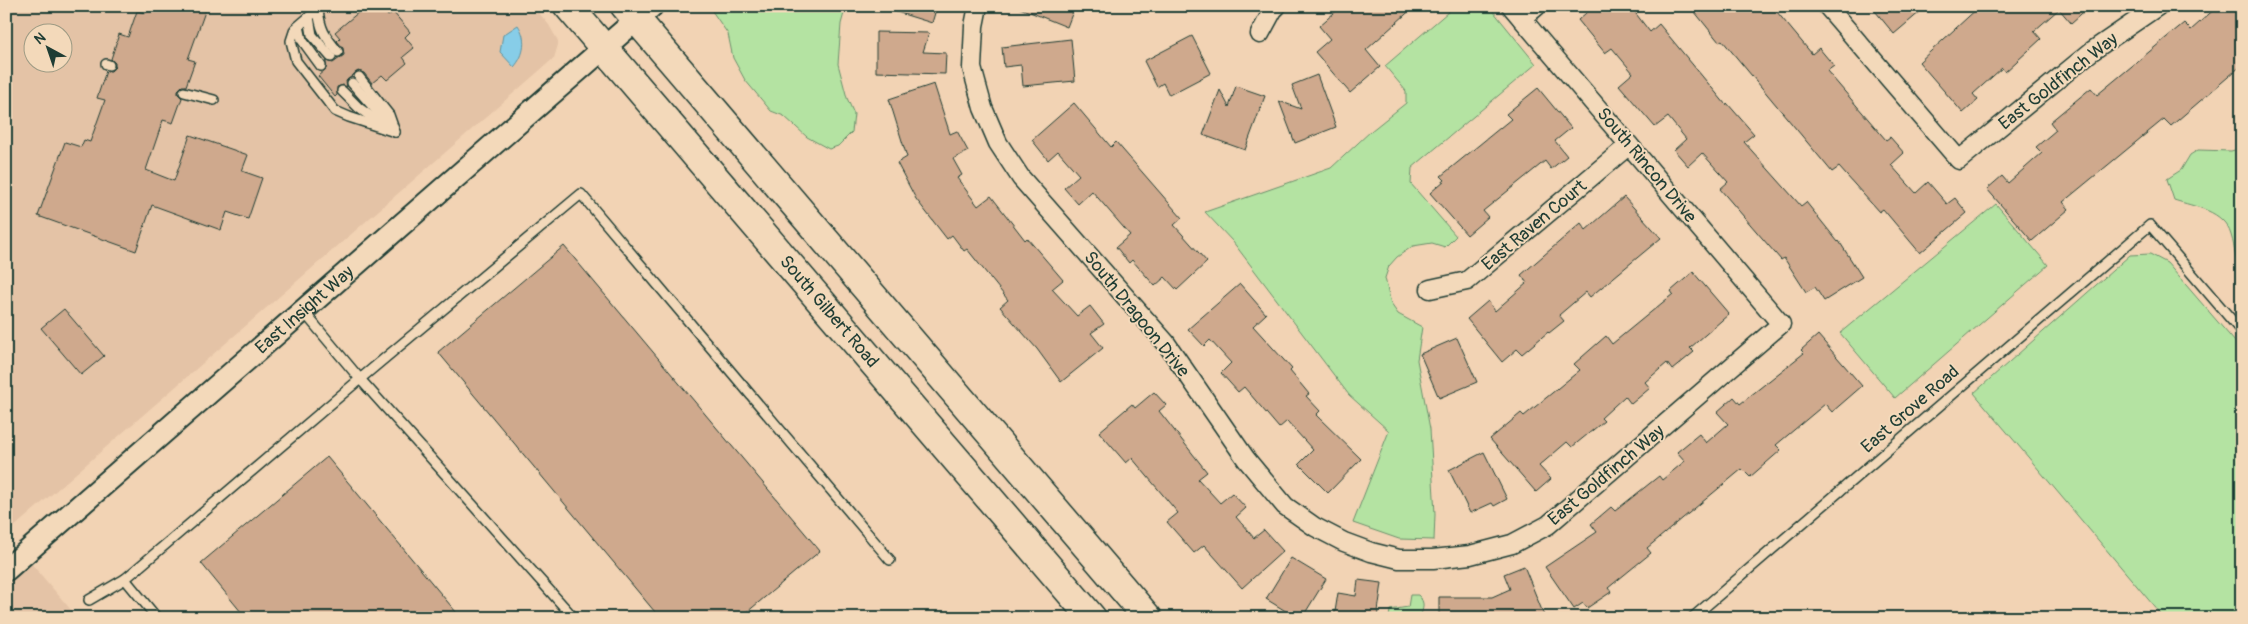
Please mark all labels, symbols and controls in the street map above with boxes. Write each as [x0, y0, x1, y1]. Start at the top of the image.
north arrow [22, 22, 72, 72]
street label: East Goldfinch Way [1994, 27, 2123, 135]
text: N [31, 29, 49, 48]
street label: South Rincon Drive [1592, 103, 1702, 228]
street label: East Raven Court [1477, 174, 1592, 276]
street label: South Dragoon Drive [1079, 247, 1195, 382]
street label: South Gilbert Road [775, 251, 884, 373]
street label: East Insight Way [251, 260, 359, 359]
street label: East Grove Road [1856, 360, 1964, 458]
street label: East Goldfinch Way [1543, 420, 1670, 531]

